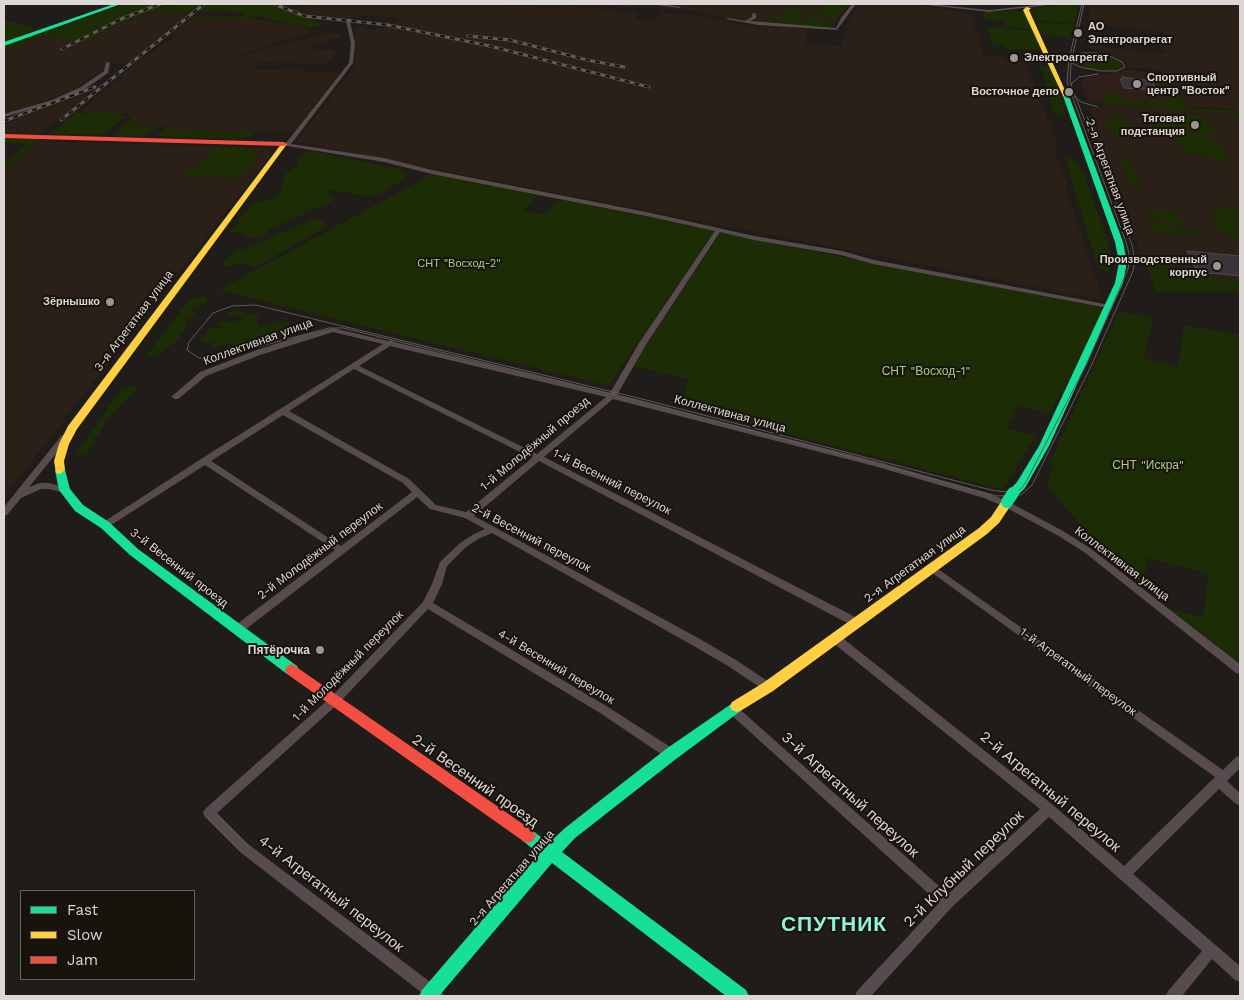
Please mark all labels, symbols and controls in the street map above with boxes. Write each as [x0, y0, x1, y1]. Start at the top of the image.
place label: АО Электроагрегат [1088, 20, 1172, 46]
marker: АО Электроагрегат [1072, 27, 1084, 39]
place label: Электроагрегат [1024, 51, 1108, 65]
marker: Электроагрегат [1008, 52, 1020, 64]
place label: Спортивный центр "Восток" [1147, 71, 1230, 97]
marker: Спортивный центр "Восток" [1131, 78, 1143, 90]
place label: Восточное депо [971, 85, 1059, 99]
marker: Восточное депо [1063, 86, 1075, 98]
place label: Тяговая подстанция [1121, 112, 1185, 138]
street label: 2-я Агрегатная улица [1082, 117, 1138, 237]
marker: Тяговая подстанция [1189, 119, 1201, 131]
place label: Производственный корпус [1100, 253, 1207, 279]
park label: СНТ "Восход-2" [417, 257, 501, 271]
marker: Производственный корпус [1211, 260, 1223, 272]
street label: 3-я Агрегатная улица [91, 268, 177, 374]
place label: Зёрнышко [43, 295, 100, 309]
marker: Зёрнышко [104, 296, 116, 308]
street label: Коллективная улица [202, 316, 314, 368]
park label: СНТ "Восход-1" [882, 364, 970, 378]
street label: Коллективная улица [673, 392, 787, 436]
street label: 1-й Молодёжный проезд [478, 394, 592, 494]
street label: 1-й Весенний переулок [550, 446, 674, 518]
park label: СНТ "Искра" [1112, 458, 1184, 472]
street label: 2-й Молодёжный переулок [255, 499, 385, 603]
street label: 2-й Весенний переулок [469, 500, 593, 576]
street label: 2-я Агрегатная улица [861, 522, 969, 606]
street label: Коллективная улица [1072, 524, 1172, 604]
street label: 3-й Весенний проезд [127, 525, 231, 611]
street label: 1-й Молодёжный переулок [290, 608, 406, 724]
street label: 1-й Агрегатный переулок [1017, 625, 1139, 719]
street label: 4-й Весенний переулок [495, 626, 617, 708]
place label: Пятёрочка [248, 643, 310, 657]
marker: Пятёрочка [314, 644, 326, 656]
street label: 2-й Агрегатный переулок [976, 728, 1124, 856]
street label: 3-й Агрегатный переулок [778, 729, 922, 861]
street label: 2-й Весенний проезд [408, 731, 542, 831]
street label: 2-й Клубный переулок [900, 807, 1028, 931]
street label: 2-я Агрегатная улица [467, 827, 557, 929]
street label: 4-й Агрегатный переулок [255, 832, 407, 956]
legend [20, 890, 195, 980]
text: Fast [67, 901, 98, 919]
district label: СПУТНИК [780, 912, 888, 938]
text: Slow [67, 926, 103, 944]
text: Jam [67, 951, 98, 969]

